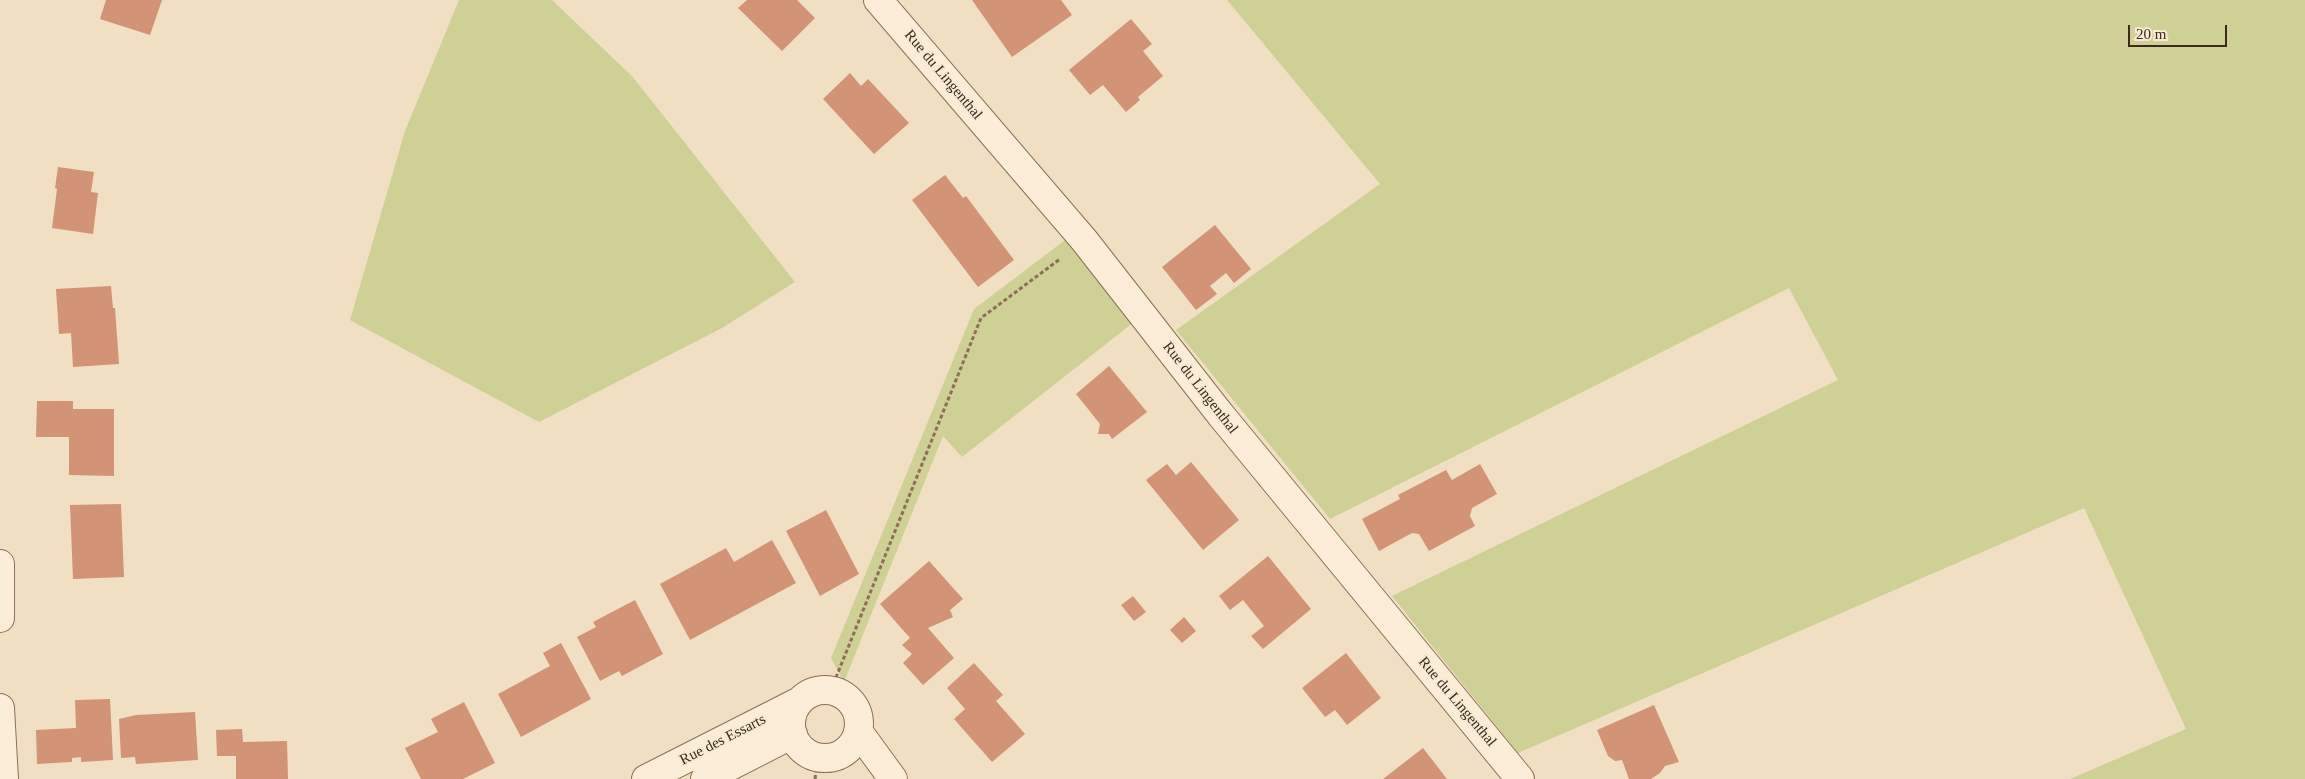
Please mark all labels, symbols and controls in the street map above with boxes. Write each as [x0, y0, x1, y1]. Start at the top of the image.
scale bar [2130, 15, 2229, 47]
street label: Rue du Lingenthal [900, 26, 986, 124]
text: 20 m [2136, 26, 2166, 42]
street label: Rue du Lingenthal [1159, 338, 1241, 438]
street label: Rue du Lingenthal [1414, 653, 1500, 751]
street label: Rue des Essarts [677, 711, 769, 769]

